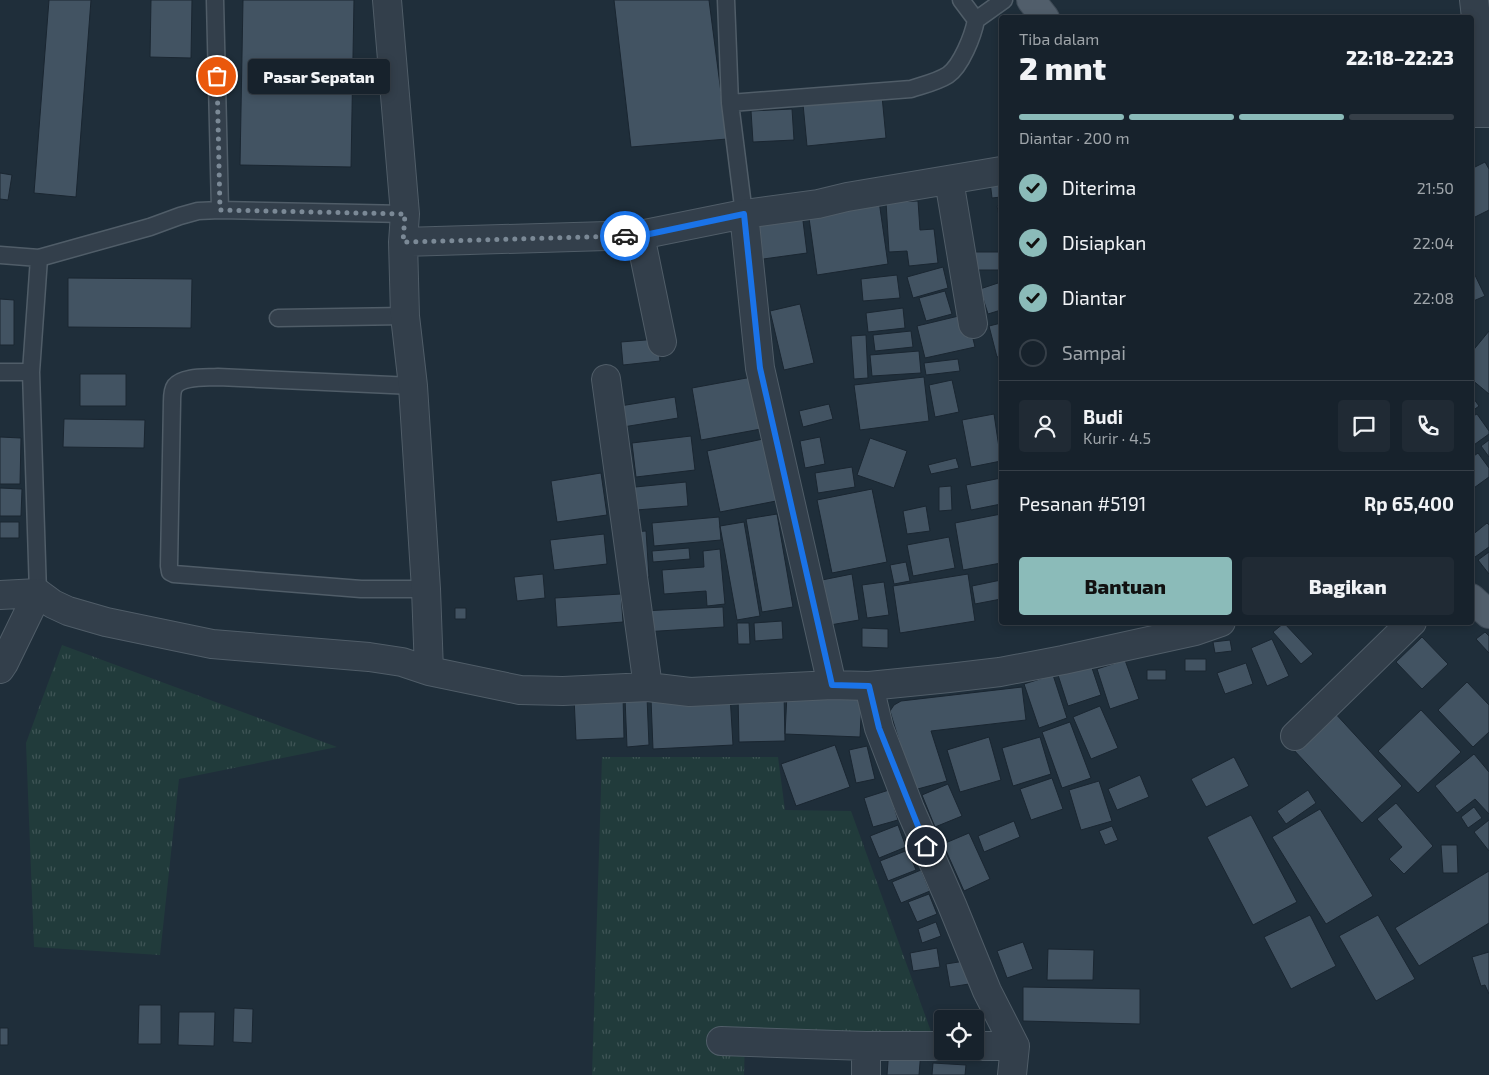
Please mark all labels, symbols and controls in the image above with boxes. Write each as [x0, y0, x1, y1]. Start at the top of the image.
text: Tiba dalam [1019, 29, 1099, 48]
text: 22:18–22:23 [1346, 46, 1454, 69]
text: 2 mnt [1019, 48, 1106, 86]
pin [196, 55, 238, 97]
callout: Pasar Sepatan [247, 58, 390, 94]
icon: bag [203, 62, 231, 90]
text: Pasar Sepatan [263, 67, 375, 86]
text: Diantar · 200 m [1019, 128, 1129, 147]
icon: check [1019, 174, 1047, 202]
text: Diterima [1062, 176, 1136, 199]
text: 21:50 [1417, 178, 1454, 197]
courier [600, 211, 650, 261]
icon: car [611, 222, 639, 250]
icon: check [1019, 229, 1047, 257]
text: Disiapkan [1062, 231, 1146, 254]
text: 22:04 [1413, 233, 1454, 252]
icon: check [1019, 284, 1047, 312]
text: Diantar [1062, 286, 1126, 309]
text: 22:08 [1413, 288, 1454, 307]
text: Sampai [1062, 341, 1126, 364]
button: person [1019, 400, 1071, 452]
button: chat [1338, 400, 1390, 452]
button: phone [1402, 400, 1454, 452]
text: Budi [1083, 405, 1123, 428]
text: Kurir · 4.5 [1083, 428, 1151, 447]
text: Pesanan #5191 [1019, 492, 1146, 515]
text: Rp 65,400 [1364, 492, 1454, 515]
button: Bantuan [1019, 557, 1232, 615]
button: Bagikan [1242, 557, 1454, 615]
pin [905, 825, 947, 867]
icon: home [912, 832, 940, 860]
map controls [934, 1010, 984, 1060]
button: locate [934, 1010, 984, 1060]

